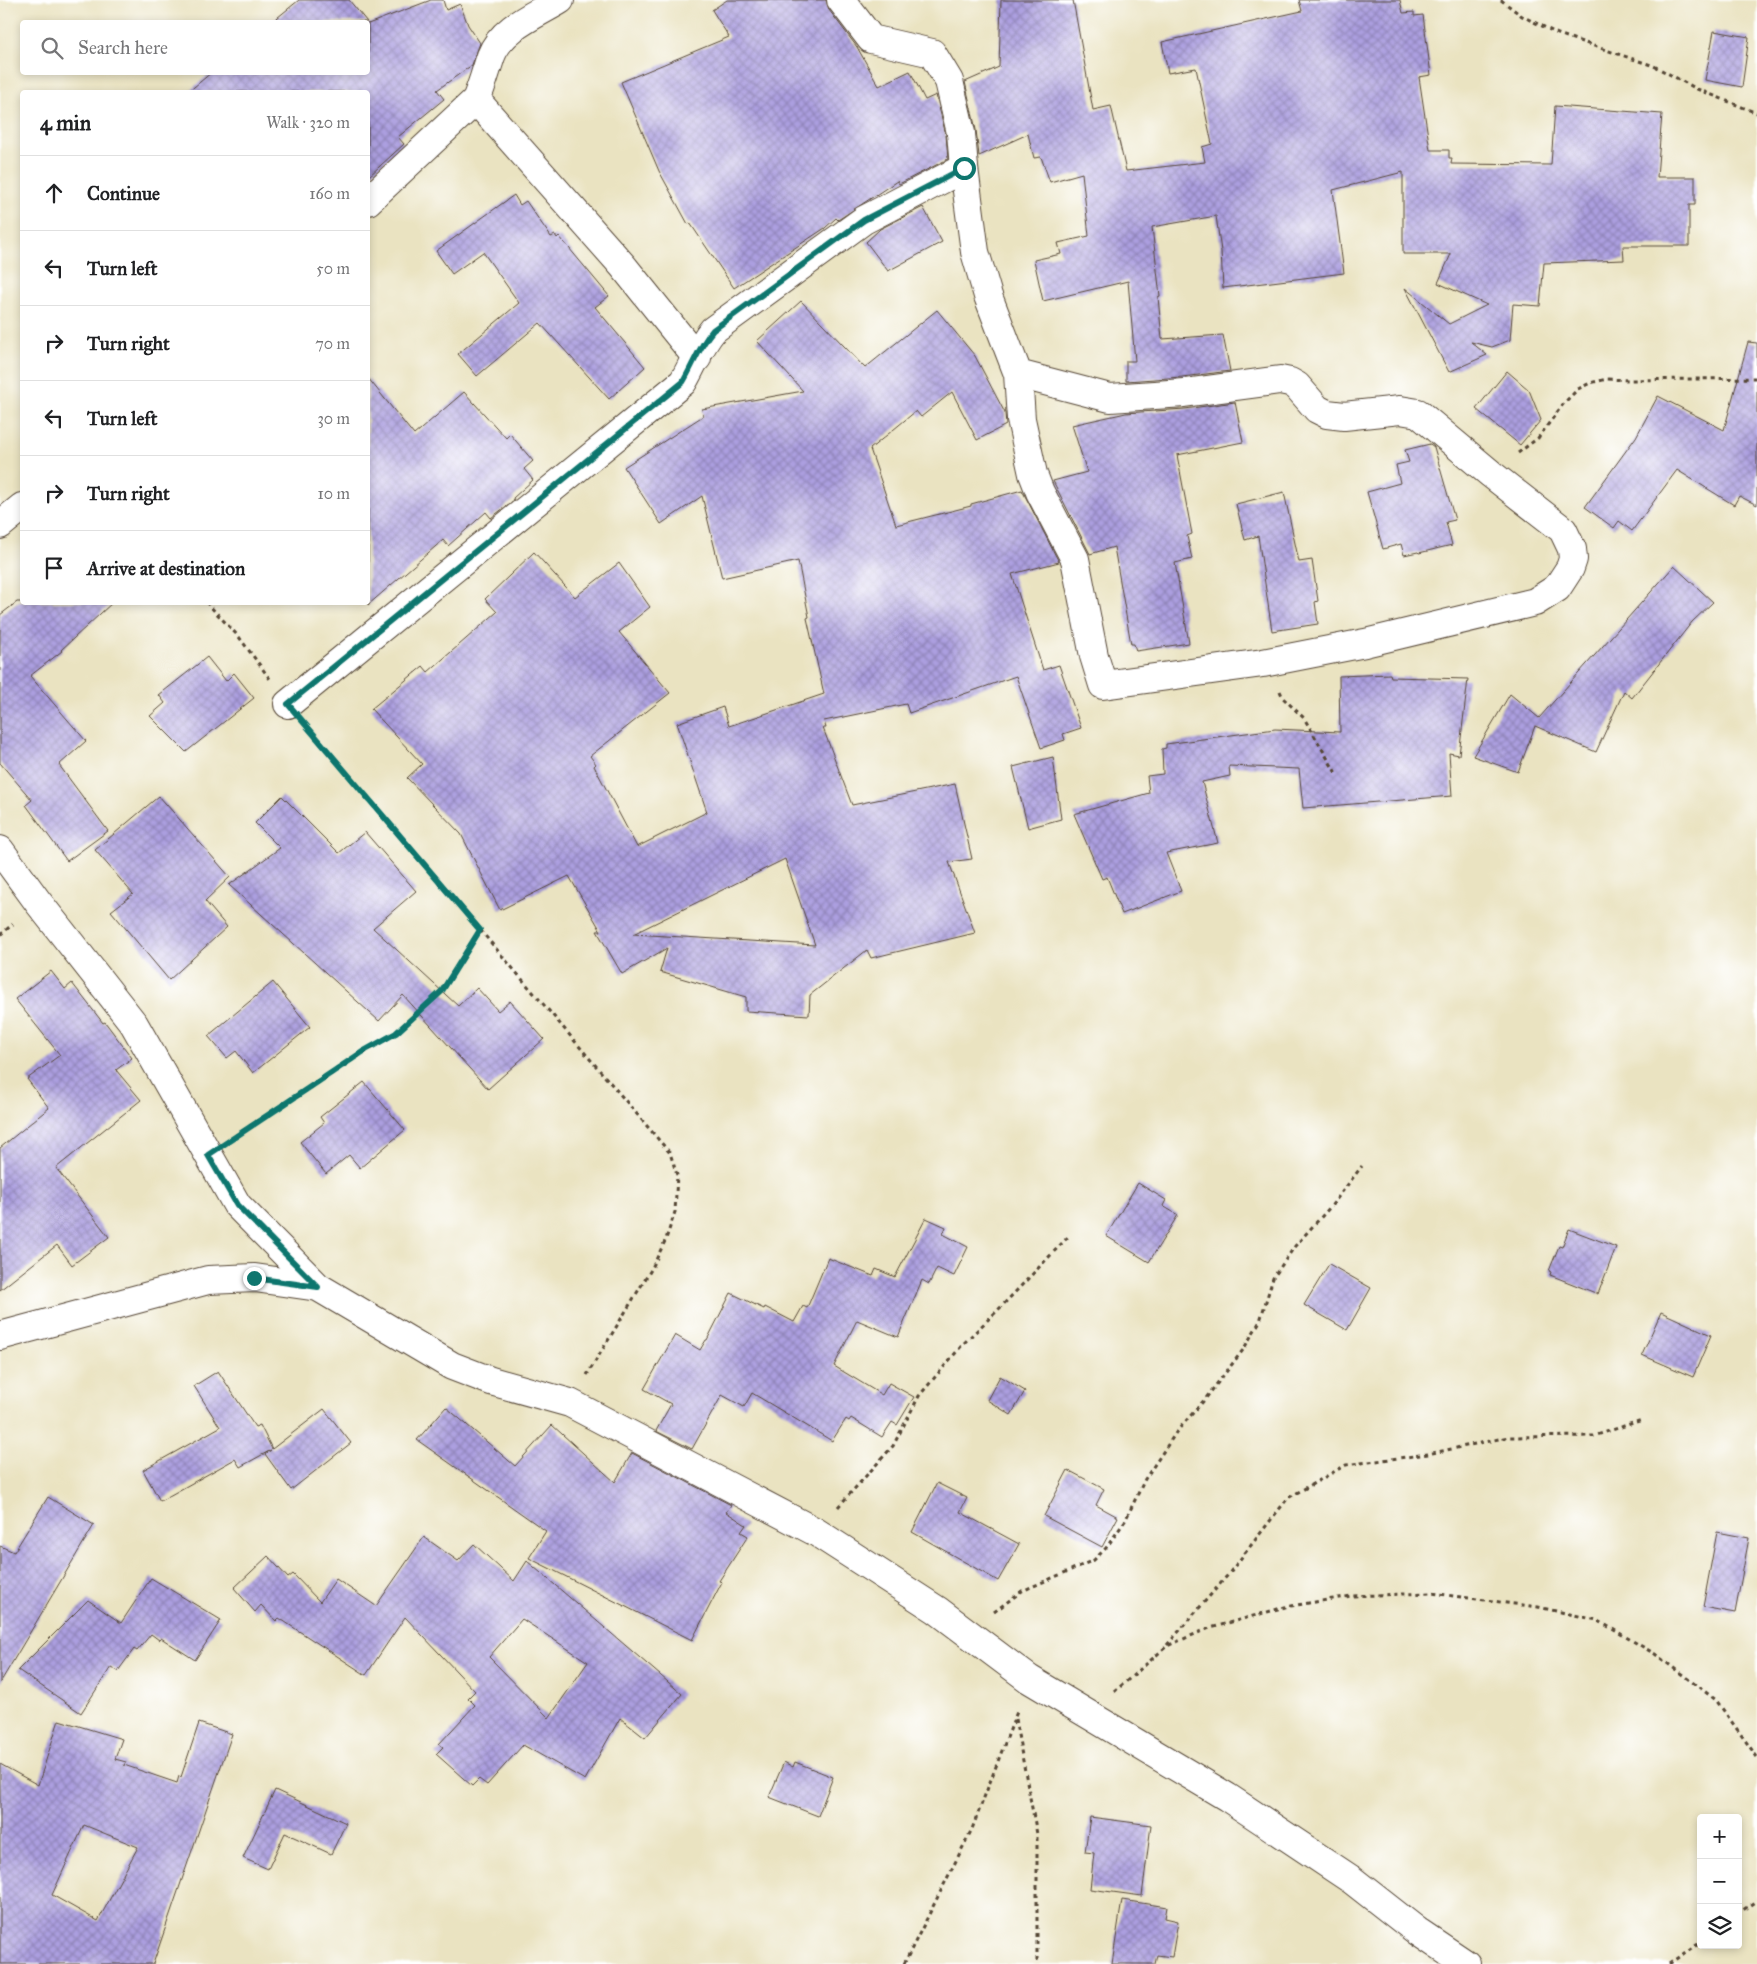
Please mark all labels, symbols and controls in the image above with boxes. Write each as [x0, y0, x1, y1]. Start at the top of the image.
search box [20, 20, 370, 75]
icon: search [38, 34, 66, 62]
text: Search here [78, 36, 168, 59]
text: 4 min [40, 110, 91, 136]
text: Walk · 320 m [266, 113, 350, 132]
route start [953, 157, 976, 180]
icon: ahead [40, 179, 68, 207]
text: Continue [87, 182, 160, 205]
text: 160 m [309, 184, 350, 203]
icon: left [40, 254, 68, 282]
text: Turn left [87, 257, 157, 280]
text: 50 m [316, 259, 350, 278]
icon: right [40, 329, 68, 357]
text: Turn right [87, 332, 170, 355]
text: 70 m [315, 334, 350, 353]
icon: left [40, 404, 68, 432]
text: Turn left [87, 407, 157, 430]
text: 30 m [317, 409, 350, 428]
icon: right [40, 479, 68, 507]
text: Turn right [87, 482, 170, 505]
text: 10 m [318, 484, 350, 503]
icon: arrive [40, 554, 68, 582]
text: Arrive at destination [87, 557, 245, 580]
route end [243, 1267, 266, 1290]
map controls [1697, 1814, 1742, 1949]
button: + [1697, 1814, 1742, 1859]
button: − [1697, 1859, 1742, 1904]
button: layers [1697, 1904, 1742, 1949]

